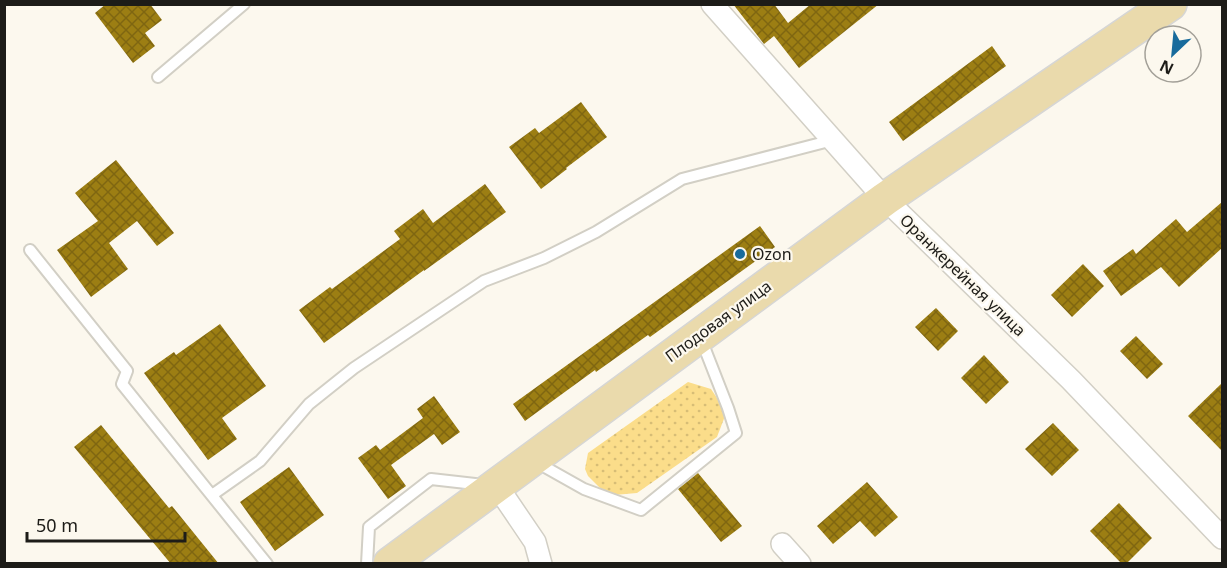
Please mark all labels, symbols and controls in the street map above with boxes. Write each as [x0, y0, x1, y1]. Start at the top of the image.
north arrow [1143, 24, 1203, 84]
text: N [1156, 55, 1177, 80]
street label: Оранжерейная улица [895, 209, 1031, 341]
place label: Ozon [752, 243, 792, 265]
marker: Ozon [733, 247, 747, 261]
street label: Плодовая улица [660, 275, 776, 367]
scale bar [27, 505, 184, 543]
text: 50 m [36, 513, 78, 537]

